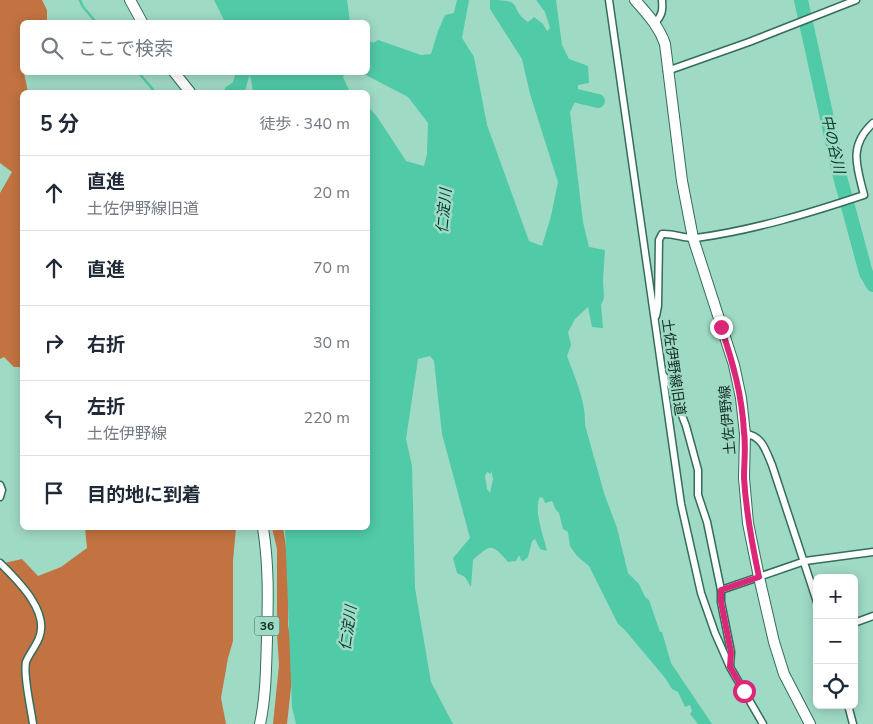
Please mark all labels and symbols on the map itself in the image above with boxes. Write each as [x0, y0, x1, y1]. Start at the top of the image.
water label: 中の谷川 [817, 113, 850, 177]
water label: 仁淀川 [432, 186, 456, 234]
route end [710, 316, 733, 339]
street label: 土佐伊野線旧道 [657, 317, 690, 417]
street label: 土佐伊野線 [715, 384, 740, 456]
water label: 仁淀川 [335, 602, 361, 652]
road number: 36 [254, 616, 280, 636]
route start [733, 680, 756, 703]

